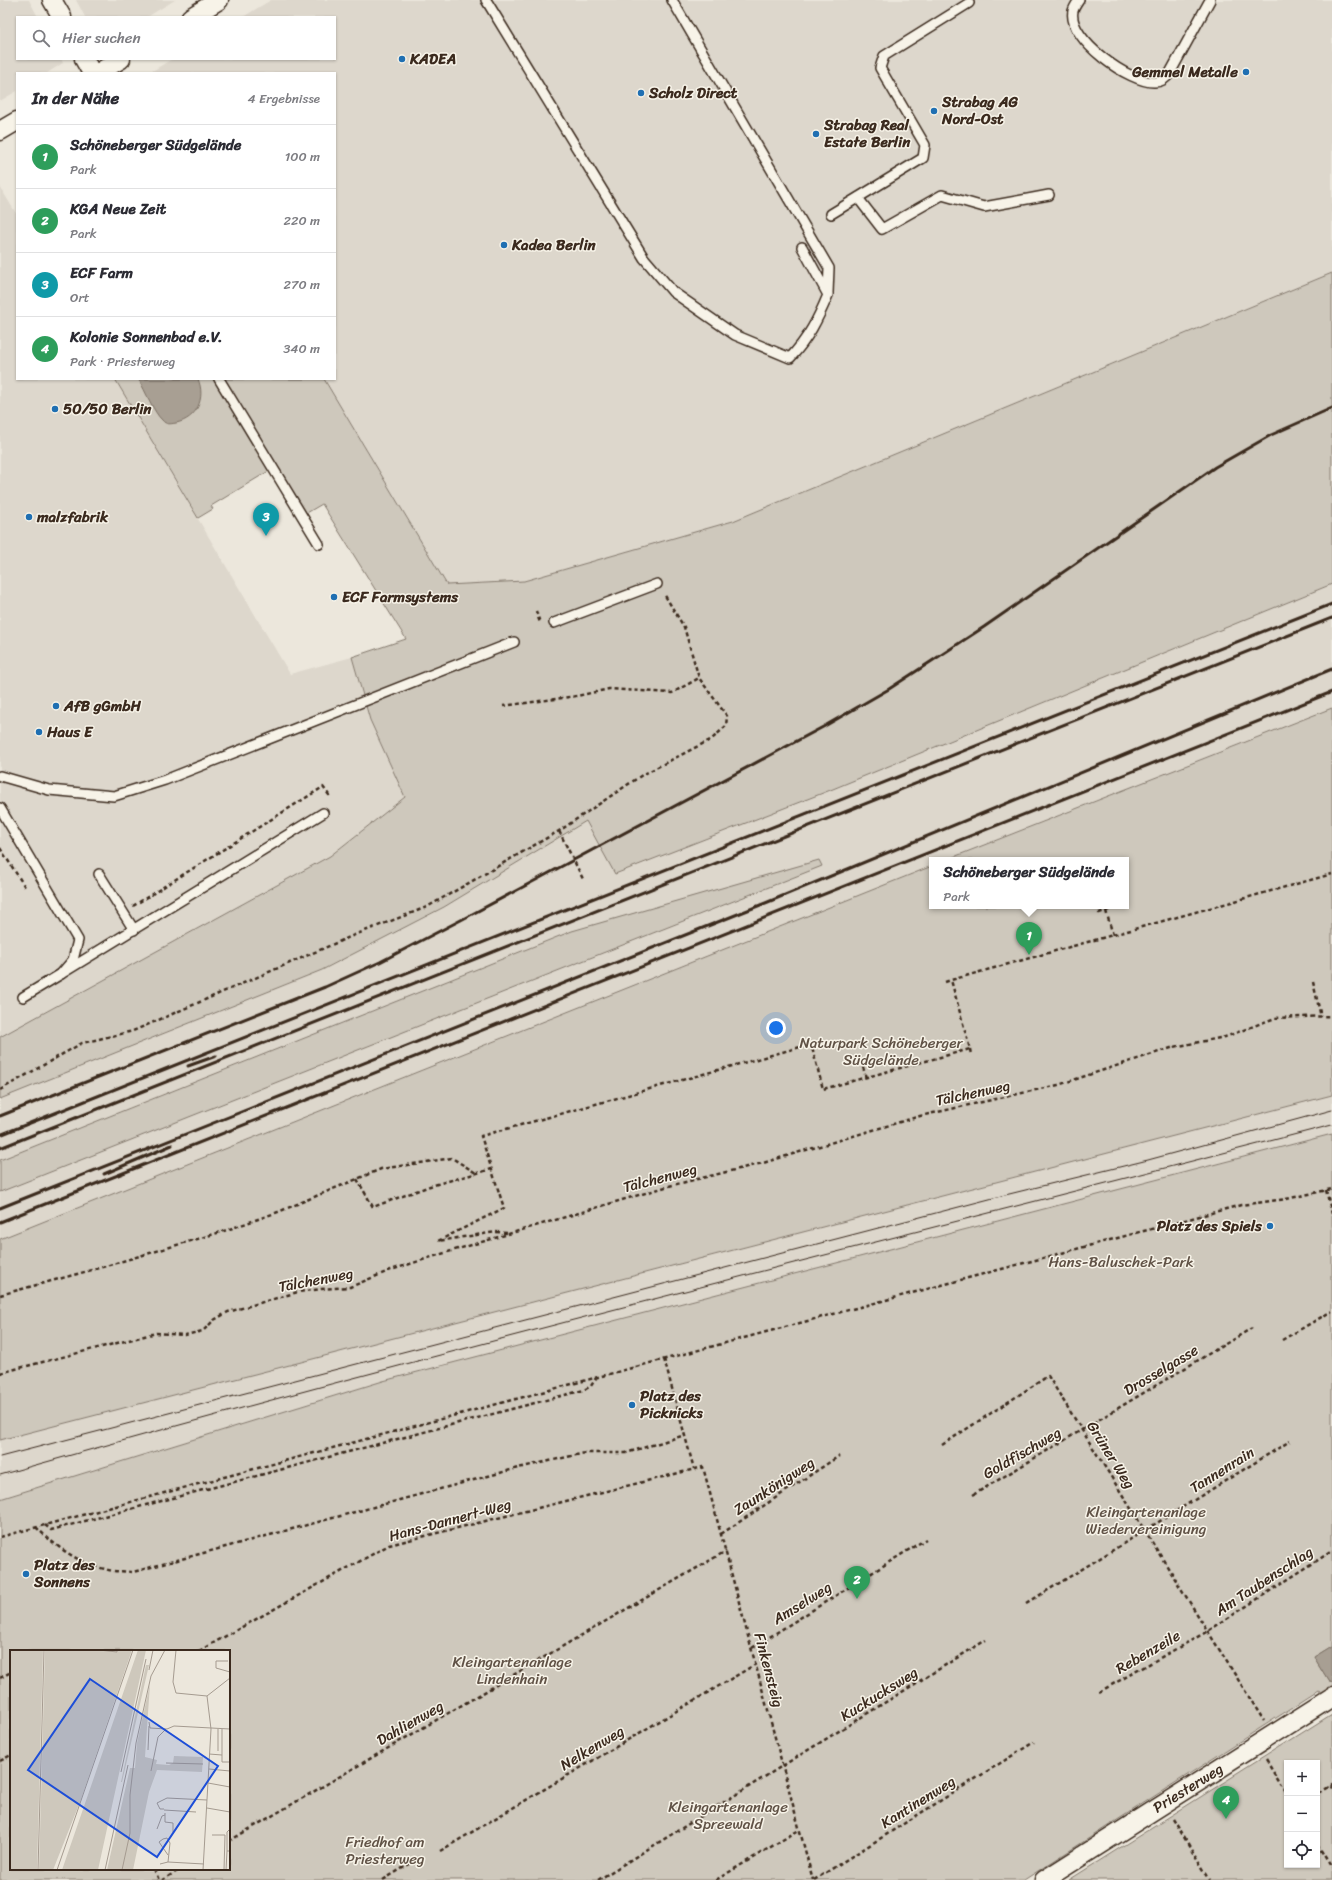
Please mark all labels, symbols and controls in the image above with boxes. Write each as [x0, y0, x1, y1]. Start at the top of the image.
search box [16, 16, 336, 60]
text: Hier suchen [62, 25, 141, 51]
icon: search [30, 27, 52, 49]
place label: KADEA [409, 46, 456, 72]
marker: KADEA [397, 54, 407, 64]
place label: Gemmel Metalle [1131, 59, 1238, 85]
marker: Gemmel Metalle [1241, 67, 1251, 77]
place label: Scholz Direct [648, 80, 738, 106]
text: In der Nähe [32, 83, 119, 113]
text: 4 Ergebnisse [248, 87, 320, 110]
marker: Scholz Direct [636, 88, 646, 98]
place label: Strabag AG Nord-Ost [941, 89, 1019, 132]
marker: Strabag AG Nord-Ost [929, 106, 939, 116]
place label: Strabag Real Estate Berlin [823, 112, 911, 155]
marker: Strabag Real Estate Berlin [811, 129, 821, 139]
text: Schöneberger Südgelände [70, 132, 241, 158]
text: 1 [42, 145, 48, 168]
text: 100 m [285, 145, 320, 168]
text: Park [70, 158, 97, 181]
text: KGA Neue Zeit [70, 196, 166, 222]
text: 2 [41, 209, 49, 232]
text: 220 m [283, 209, 320, 232]
text: Park [70, 222, 97, 245]
place label: Kadea Berlin [511, 232, 597, 258]
marker: Kadea Berlin [499, 240, 509, 250]
text: ECF Farm [70, 260, 133, 286]
text: 3 [41, 273, 49, 296]
text: 270 m [283, 273, 320, 296]
text: Ort [70, 286, 89, 309]
text: Kolonie Sonnenbad e.V. [70, 324, 223, 350]
text: 4 [41, 337, 49, 360]
text: 340 m [283, 337, 320, 360]
text: Park · Priesterweg [70, 350, 175, 373]
place label: 50/50 Berlin [63, 396, 152, 422]
marker: 50/50 Berlin [50, 404, 60, 414]
pin: 3 [253, 503, 279, 536]
place label: malzfabrik [36, 504, 109, 530]
marker: malzfabrik [24, 512, 34, 522]
place label: ECF Farmsystems [342, 584, 459, 610]
marker: ECF Farmsystems [329, 592, 339, 602]
place label: AfB gGmbH [63, 693, 142, 719]
marker: AfB gGmbH [51, 701, 61, 711]
place label: Haus E [46, 719, 94, 745]
marker: Haus E [34, 727, 44, 737]
popup [929, 857, 1129, 909]
text: Schöneberger Südgelände [943, 859, 1115, 885]
text: Park [943, 885, 970, 908]
pin: 1 [1016, 922, 1042, 955]
your location [766, 1018, 786, 1038]
park label: Naturpark Schöneberger Südgelände [799, 1030, 963, 1073]
street label: Tälchenweg [933, 1072, 1013, 1114]
street label: Tälchenweg [620, 1156, 700, 1200]
place label: Platz des Spiels [1157, 1213, 1263, 1239]
marker: Platz des Spiels [1265, 1221, 1275, 1231]
park label: Hans-Baluschek-Park [1048, 1249, 1194, 1275]
street label: Tälchenweg [276, 1260, 356, 1300]
street label: Drosselgasse [1118, 1337, 1204, 1403]
place label: Platz des Picknicks [640, 1383, 703, 1426]
marker: Platz des Picknicks [627, 1400, 637, 1410]
street label: Grüner Weg [1080, 1416, 1142, 1495]
street label: Goldfischweg [978, 1420, 1067, 1486]
street label: Tannenrain [1184, 1440, 1260, 1500]
street label: Zaunkönigweg [728, 1450, 820, 1522]
street label: Hans-Dannert-Weg [386, 1491, 515, 1549]
park label: Kleingartenanlage Wiedervereinigung [1086, 1499, 1207, 1542]
street label: Am Taubenschlag [1209, 1539, 1319, 1623]
place label: Platz des Sonnens [33, 1552, 96, 1595]
pin: 2 [844, 1566, 870, 1599]
marker: Platz des Sonnens [21, 1569, 31, 1579]
street label: Amselweg [766, 1574, 837, 1632]
street label: Rebenzeile [1111, 1623, 1186, 1681]
street label: Finkensteig [747, 1630, 791, 1710]
park label: Kleingartenanlage Lindenhain [452, 1649, 572, 1692]
inset map [10, 1650, 230, 1870]
street label: Kuckucksweg [835, 1659, 924, 1728]
street label: Dahlienweg [372, 1693, 449, 1753]
street label: Nelkenweg [555, 1718, 630, 1778]
street label: Priesterweg [1148, 1756, 1228, 1820]
map controls [1284, 1760, 1320, 1868]
button: + [1284, 1760, 1320, 1796]
street label: Kantinenweg [875, 1769, 961, 1835]
pin: 4 [1213, 1786, 1239, 1819]
park label: Kleingartenanlage Spreewald [668, 1794, 788, 1837]
button: − [1284, 1796, 1320, 1832]
park label: Friedhof am Priesterweg [345, 1829, 425, 1872]
button: locate [1284, 1832, 1320, 1868]

